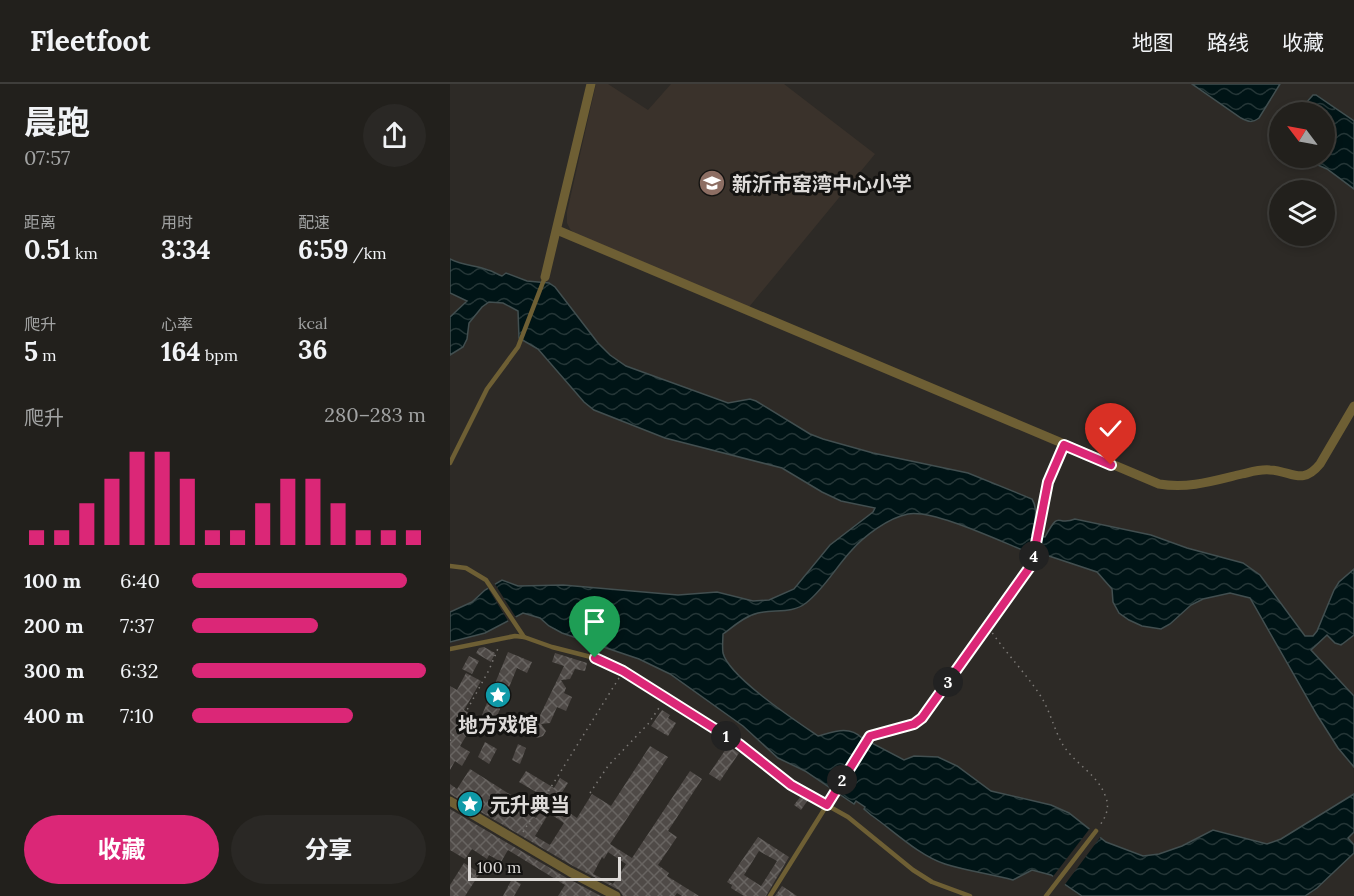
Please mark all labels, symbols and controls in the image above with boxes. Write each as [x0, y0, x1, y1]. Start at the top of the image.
text: Fleetfoot [30, 23, 150, 59]
text: 地图 [1132, 29, 1174, 56]
text: 路线 [1207, 29, 1249, 56]
text: 收藏 [1282, 29, 1324, 56]
text: 晨跑 [24, 101, 90, 143]
north arrow [1269, 102, 1335, 168]
map controls [1269, 102, 1335, 246]
button: share [363, 104, 426, 167]
text: 07:57 [24, 145, 70, 170]
school or university icon: 新沂市窑湾中心小学 [697, 168, 727, 198]
place label: 新沂市窑湾中心小学 [732, 171, 912, 196]
button: layers [1269, 180, 1335, 246]
text: 距离 [24, 212, 56, 232]
text: 用时 [161, 212, 193, 232]
text: 配速 [298, 212, 330, 232]
text: 0.51 [24, 233, 71, 266]
text: 3:34 [161, 233, 211, 266]
text: 6:59 [298, 233, 348, 266]
text: km [71, 243, 98, 263]
text: /km [348, 243, 387, 263]
text: kcal [298, 313, 328, 333]
text: 爬升 [24, 314, 56, 334]
text: 心率 [161, 314, 193, 334]
text: 36 [298, 333, 328, 366]
text: 5 [24, 335, 38, 368]
text: 164 [161, 335, 201, 368]
text: m [38, 345, 57, 365]
text: bpm [201, 345, 238, 365]
text: 280–283 m [324, 402, 426, 427]
pin [1085, 403, 1136, 465]
text: 爬升 [24, 405, 64, 430]
icon: check [1094, 412, 1127, 445]
pin: 4 [1019, 541, 1049, 571]
text: 4 [1030, 546, 1038, 566]
text: 100 m [24, 568, 81, 593]
text: 6:40 [120, 568, 160, 593]
pin [569, 596, 620, 658]
icon: arrive [578, 605, 611, 638]
text: 200 m [24, 613, 84, 638]
text: 7:37 [120, 613, 154, 638]
text: 300 m [24, 658, 84, 683]
text: 6:32 [120, 658, 158, 683]
pin: 3 [933, 667, 963, 697]
text: 3 [944, 672, 952, 692]
place icon: 地方戏馆 [483, 680, 513, 710]
text: 400 m [24, 703, 84, 728]
text: 7:10 [120, 703, 154, 728]
place label: 地方戏馆 [458, 712, 538, 737]
pin: 1 [711, 721, 741, 751]
text: 1 [723, 726, 729, 746]
pin: 2 [827, 765, 857, 795]
text: 2 [838, 770, 846, 790]
place icon: 元升典当 [455, 789, 485, 819]
place label: 元升典当 [490, 792, 570, 817]
button: 收藏 [24, 815, 219, 884]
button: 分享 [231, 815, 426, 884]
scale bar [468, 854, 621, 882]
text: 100 m [477, 857, 521, 877]

